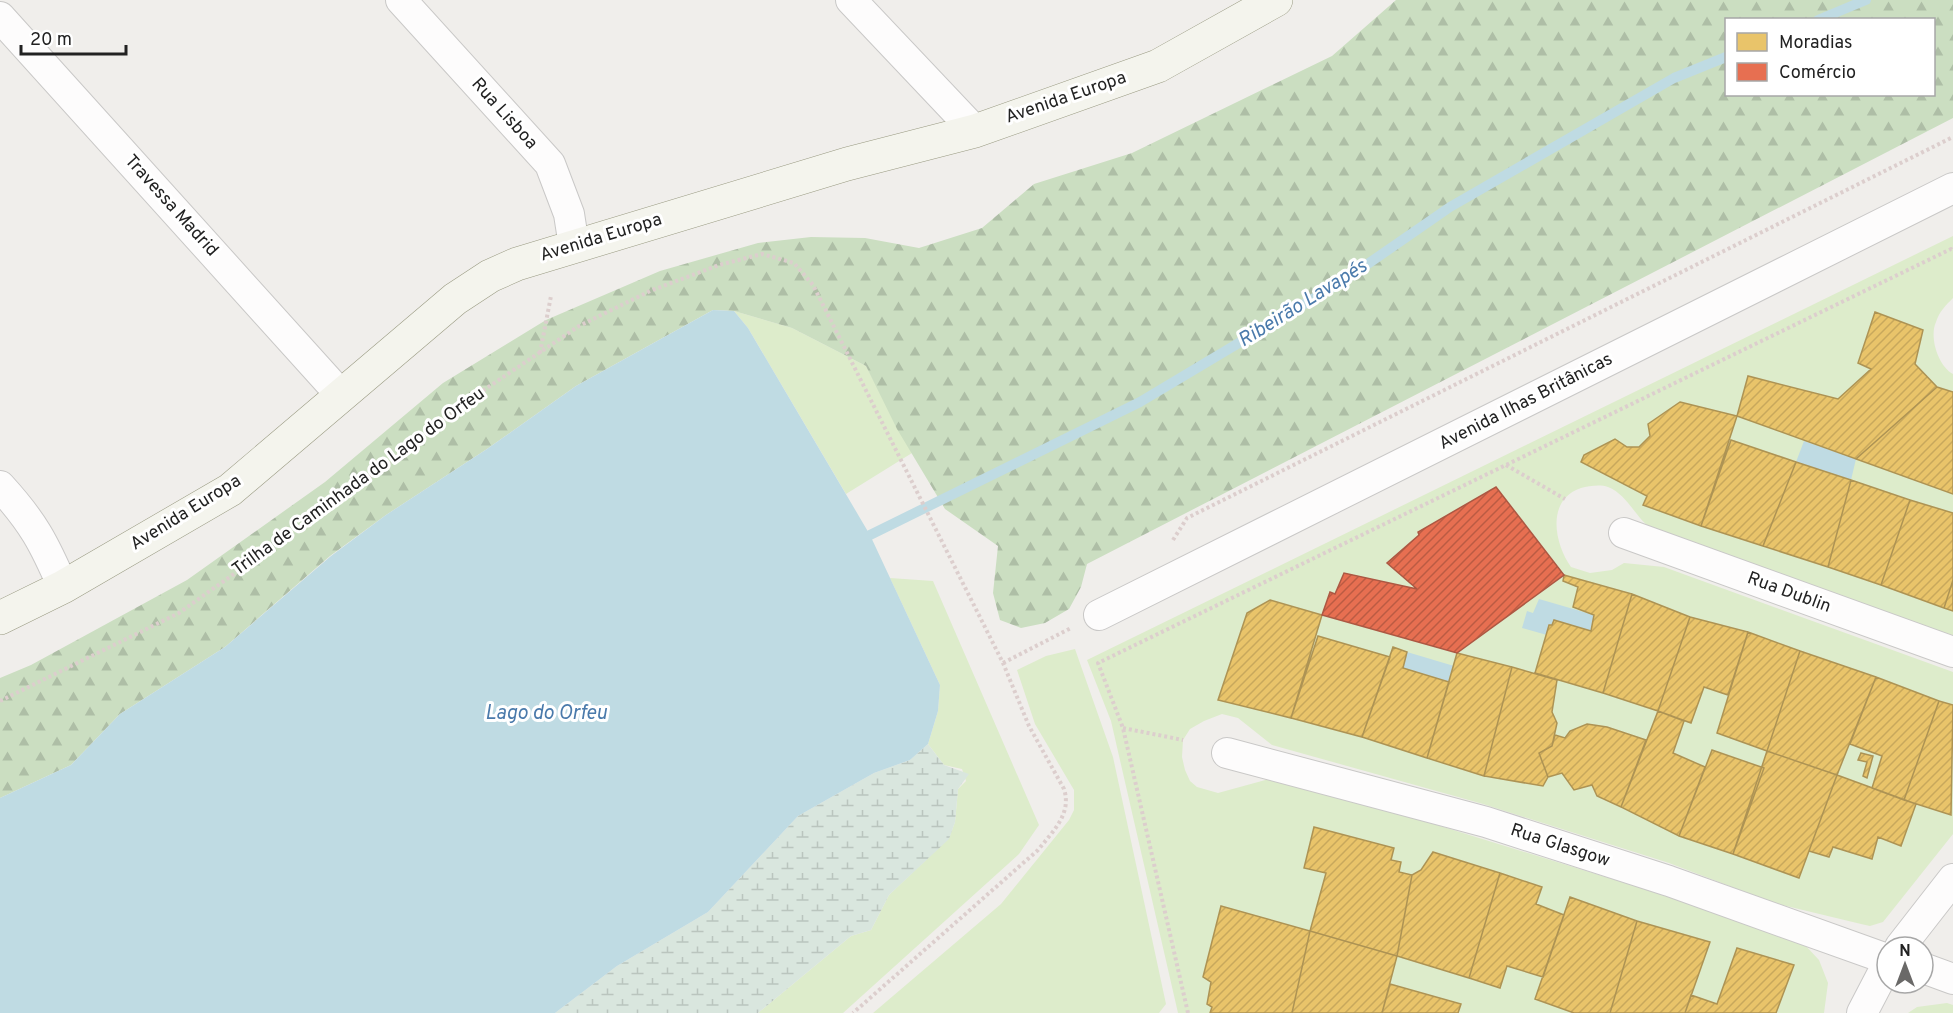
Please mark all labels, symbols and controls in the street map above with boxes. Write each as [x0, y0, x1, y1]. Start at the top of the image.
scale bar [21, 18, 126, 56]
legend [1725, 18, 1935, 96]
text: 20 m [30, 29, 72, 52]
text: Moradias [1779, 32, 1852, 55]
text: Comércio [1779, 62, 1856, 85]
street label: Avenida Europa [1003, 67, 1129, 129]
street label: Rua Lisboa [466, 73, 542, 155]
street label: Travessa Madrid [119, 150, 223, 262]
street label: Avenida Europa [537, 209, 665, 267]
water label: Ribeirão Lavapés [1234, 253, 1373, 354]
street label: Avenida Ilhas Britânicas [1435, 348, 1617, 456]
street label: Trilha de Caminhada do Lago do Orfeu [228, 383, 490, 581]
street label: Avenida Europa [126, 470, 246, 556]
street label: Rua Dublin [1744, 567, 1834, 619]
water label: Lago do Orfeu [485, 701, 608, 727]
street label: Rua Glasgow [1507, 819, 1613, 873]
north arrow [1875, 935, 1935, 995]
text: N [1899, 942, 1911, 962]

